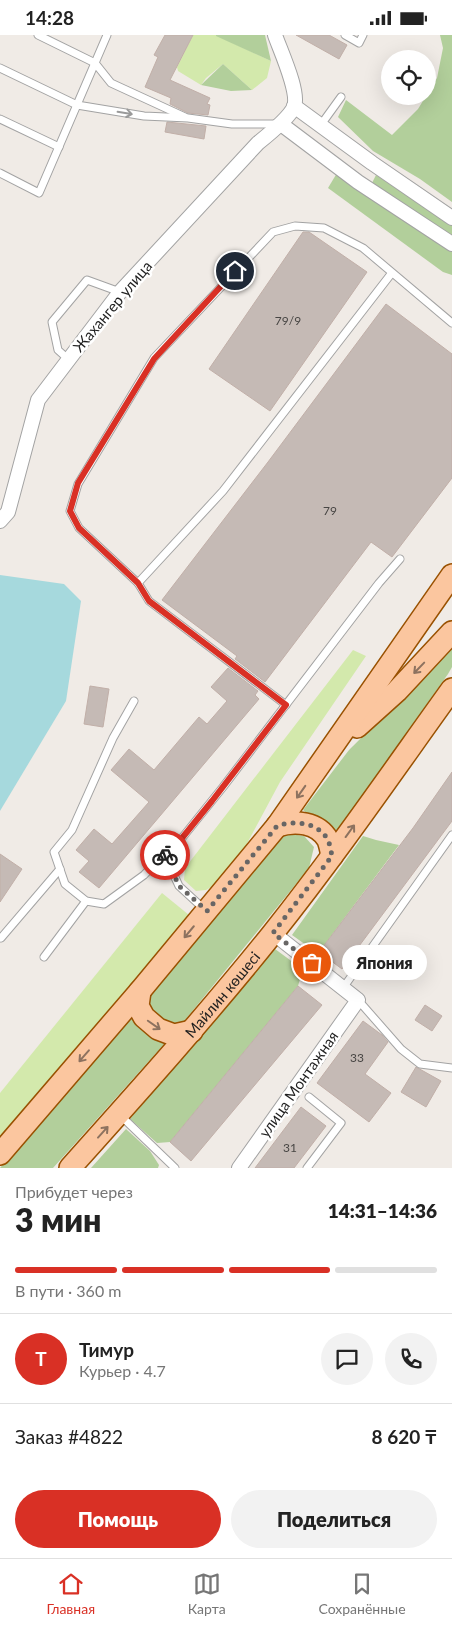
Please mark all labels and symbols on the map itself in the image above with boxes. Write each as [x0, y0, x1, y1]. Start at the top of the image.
one-way arrow [117, 108, 133, 118]
pin [214, 250, 256, 292]
street label: Жахангер улица [69, 257, 155, 355]
house number: 79/9 [275, 313, 301, 328]
house number: 79 [323, 503, 337, 518]
one-way arrow [413, 661, 425, 674]
one-way arrow [296, 785, 306, 799]
one-way arrow [345, 824, 355, 838]
courier [140, 830, 190, 880]
one-way arrow [183, 926, 194, 939]
pin [291, 942, 333, 984]
callout: Япония [342, 945, 427, 981]
street label: Майлин көшесі [181, 948, 263, 1041]
one-way arrow [147, 1020, 161, 1030]
street label: улица Монтажная [255, 1027, 341, 1141]
one-way arrow [78, 1050, 89, 1063]
house number: 33 [350, 1050, 364, 1065]
one-way arrow [97, 1125, 108, 1138]
house number: 31 [283, 1140, 297, 1155]

